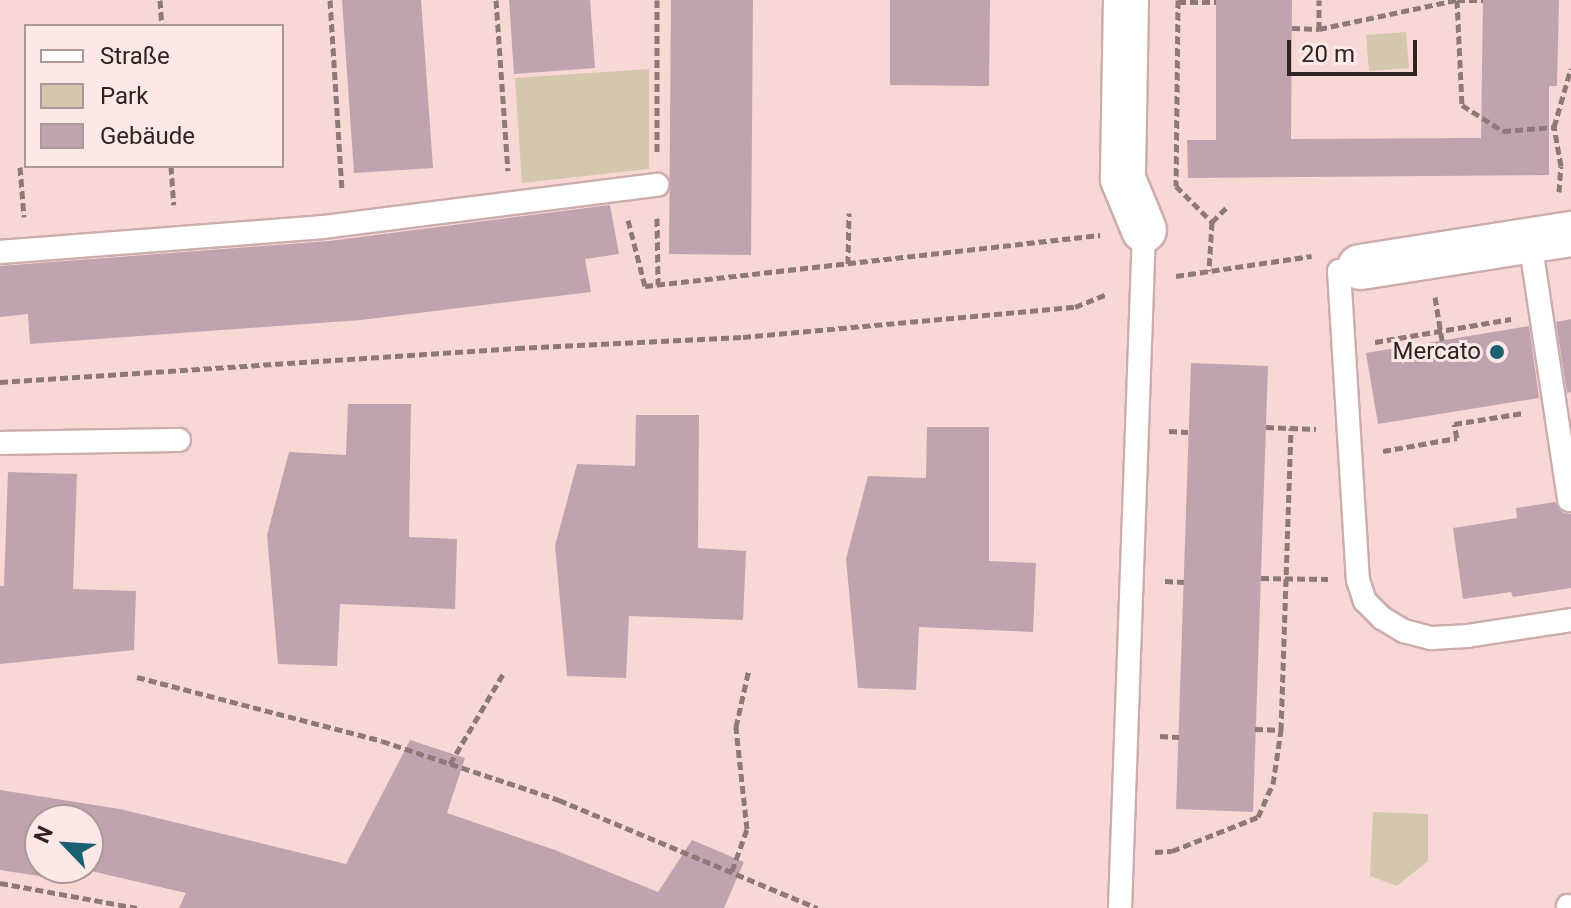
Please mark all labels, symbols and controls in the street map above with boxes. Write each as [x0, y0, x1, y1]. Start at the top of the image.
legend [24, 24, 284, 168]
scale bar [1291, 24, 1421, 74]
text: 20 m [1301, 40, 1355, 68]
text: Straße [100, 42, 170, 70]
text: Park [100, 82, 148, 110]
text: Gebäude [100, 122, 195, 150]
place label: Mercato [1392, 338, 1481, 366]
marker: Mercato [1488, 343, 1506, 361]
north arrow [24, 804, 104, 884]
text: N [29, 822, 58, 847]

